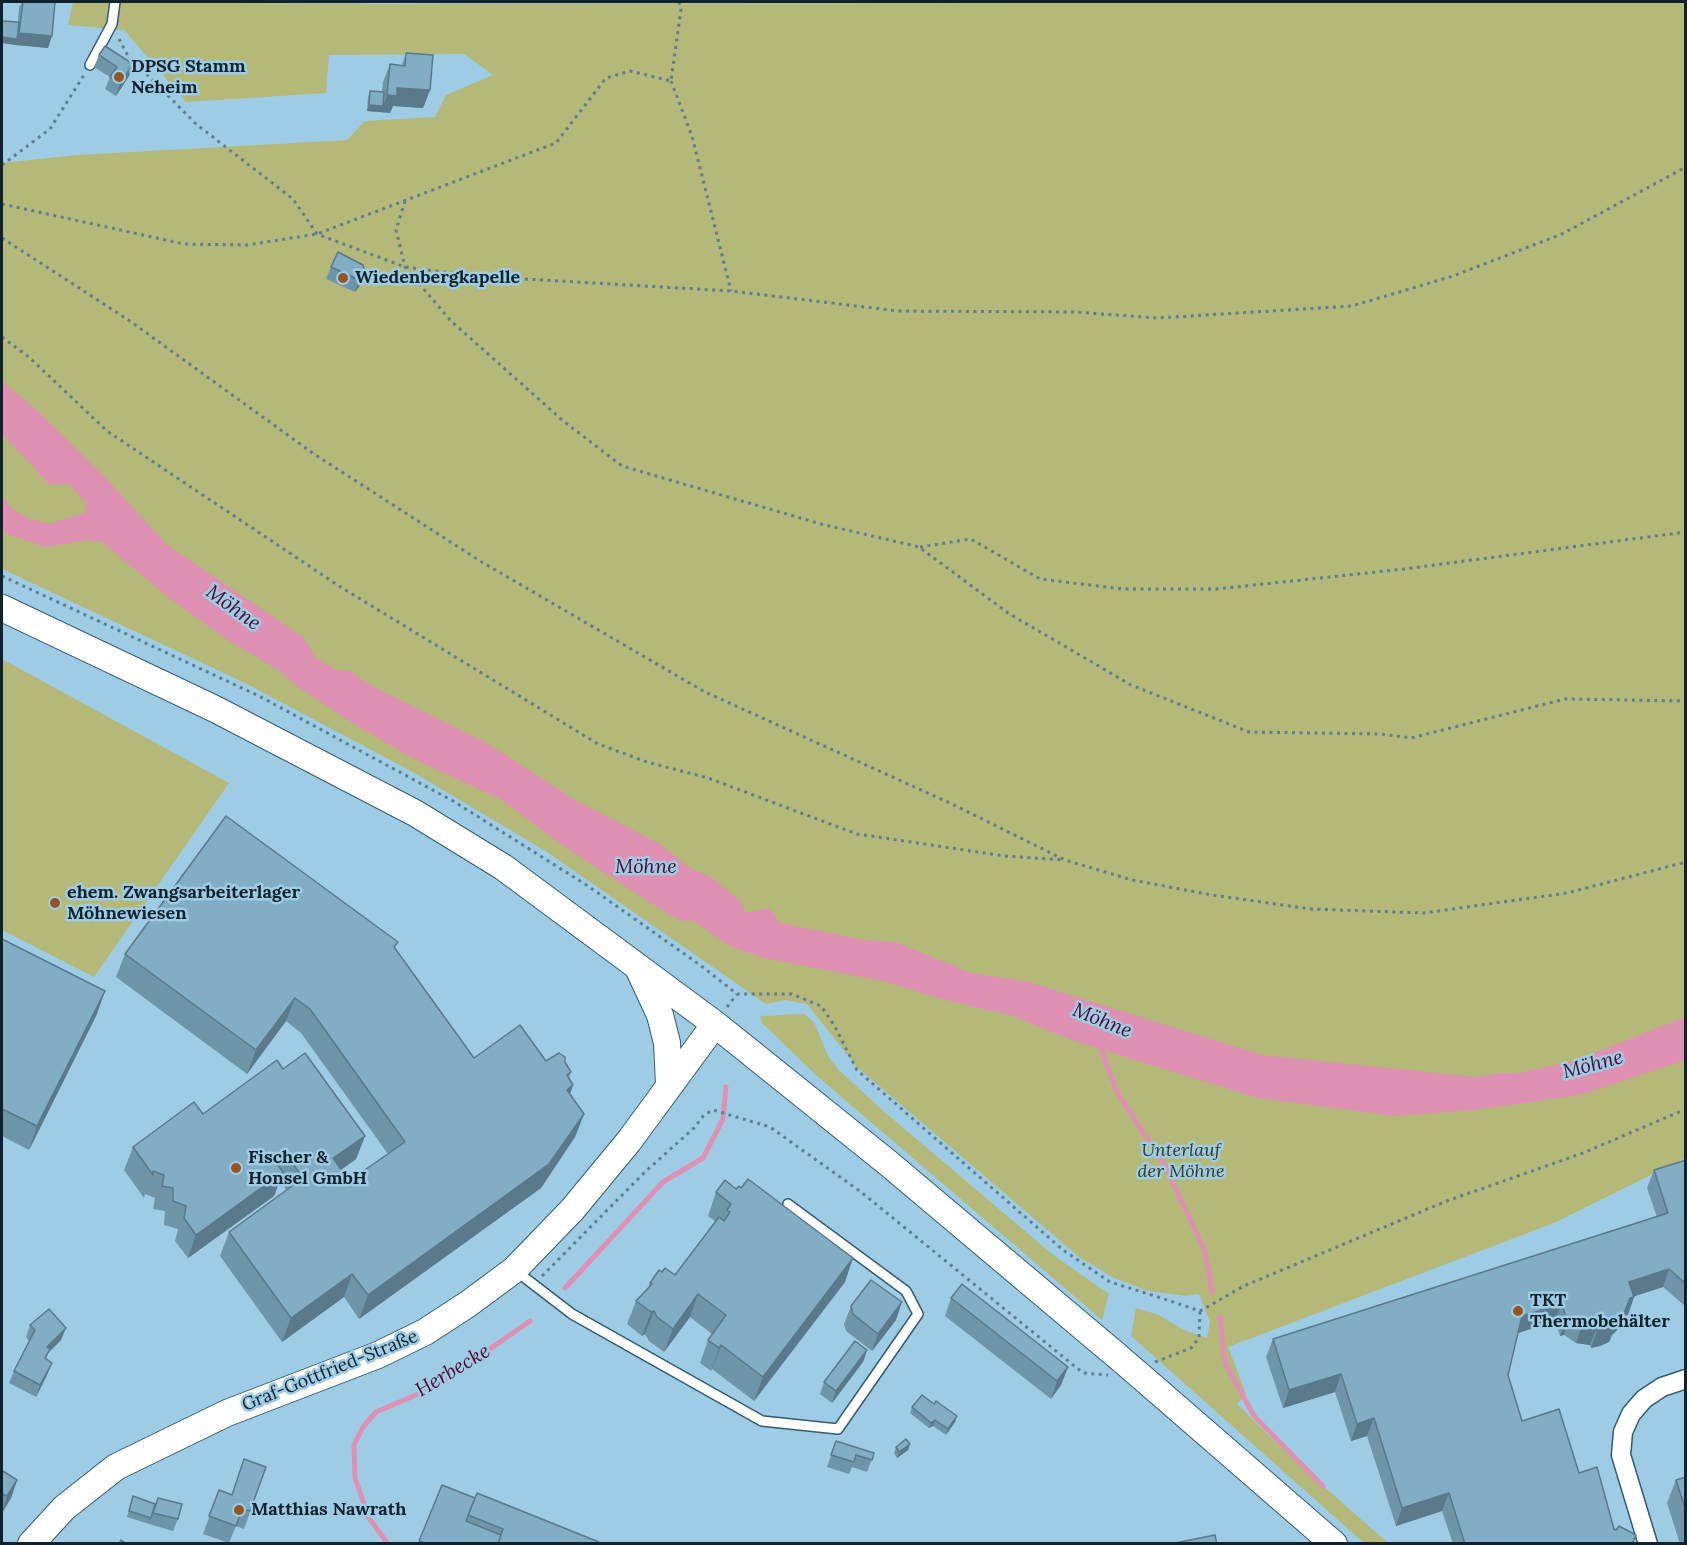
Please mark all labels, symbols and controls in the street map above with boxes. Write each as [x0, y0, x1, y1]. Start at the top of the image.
place label: DPSG Stamm Neheim [131, 56, 246, 98]
marker: DPSG Stamm Neheim [112, 70, 126, 84]
place label: Wiedenbergkapelle [355, 267, 520, 289]
marker: Wiedenbergkapelle [336, 271, 350, 285]
water label: Möhne [201, 580, 265, 636]
water label: Möhne [615, 855, 677, 879]
place label: ehem. Zwangsarbeiterlager Möhnewiesen [67, 882, 300, 924]
marker: ehem. Zwangsarbeiterlager Möhnewiesen [48, 896, 62, 910]
water label: Möhne [1069, 998, 1135, 1044]
water label: Möhne [1560, 1045, 1626, 1085]
park label: Unterlauf der Möhne [1137, 1140, 1225, 1182]
place label: Fischer & Honsel GmbH [248, 1147, 367, 1190]
marker: Fischer & Honsel GmbH [229, 1161, 243, 1175]
place label: TKT Thermobehälter [1530, 1290, 1670, 1332]
marker: TKT Thermobehälter [1511, 1304, 1525, 1318]
street label: Graf-Gottfried-Straße [239, 1326, 421, 1416]
water label: Herbecke [411, 1339, 495, 1403]
place label: Matthias Nawrath [251, 1499, 406, 1521]
marker: Matthias Nawrath [232, 1503, 246, 1517]

